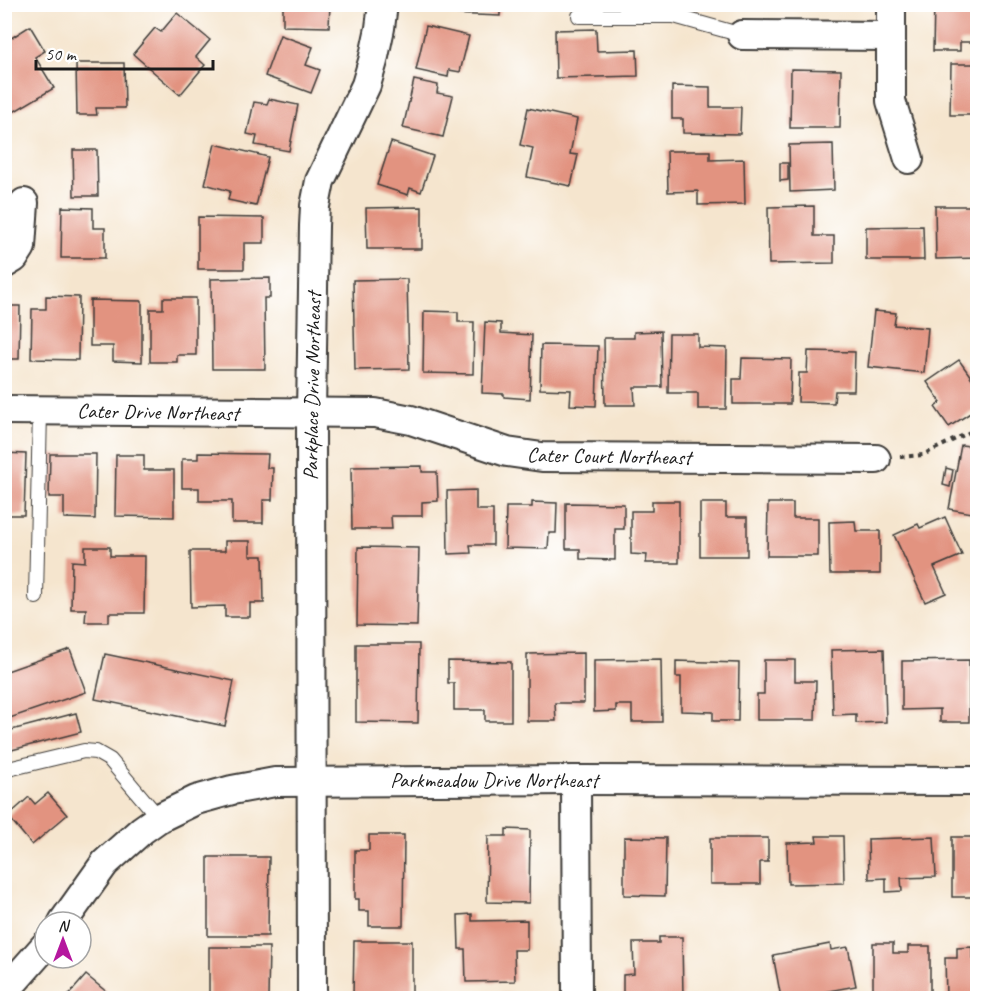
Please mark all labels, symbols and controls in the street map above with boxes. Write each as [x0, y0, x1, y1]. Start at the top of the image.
scale bar [36, 33, 213, 71]
text: 50 m [45, 43, 78, 65]
street label: Parkplace Drive Northeast [297, 289, 327, 480]
street label: Cater Drive Northeast [77, 398, 242, 426]
street label: Cater Court Northeast [527, 442, 694, 470]
street label: Parkmeadow Drive Northeast [390, 767, 601, 793]
north arrow [33, 910, 93, 970]
text: N [58, 916, 71, 936]

